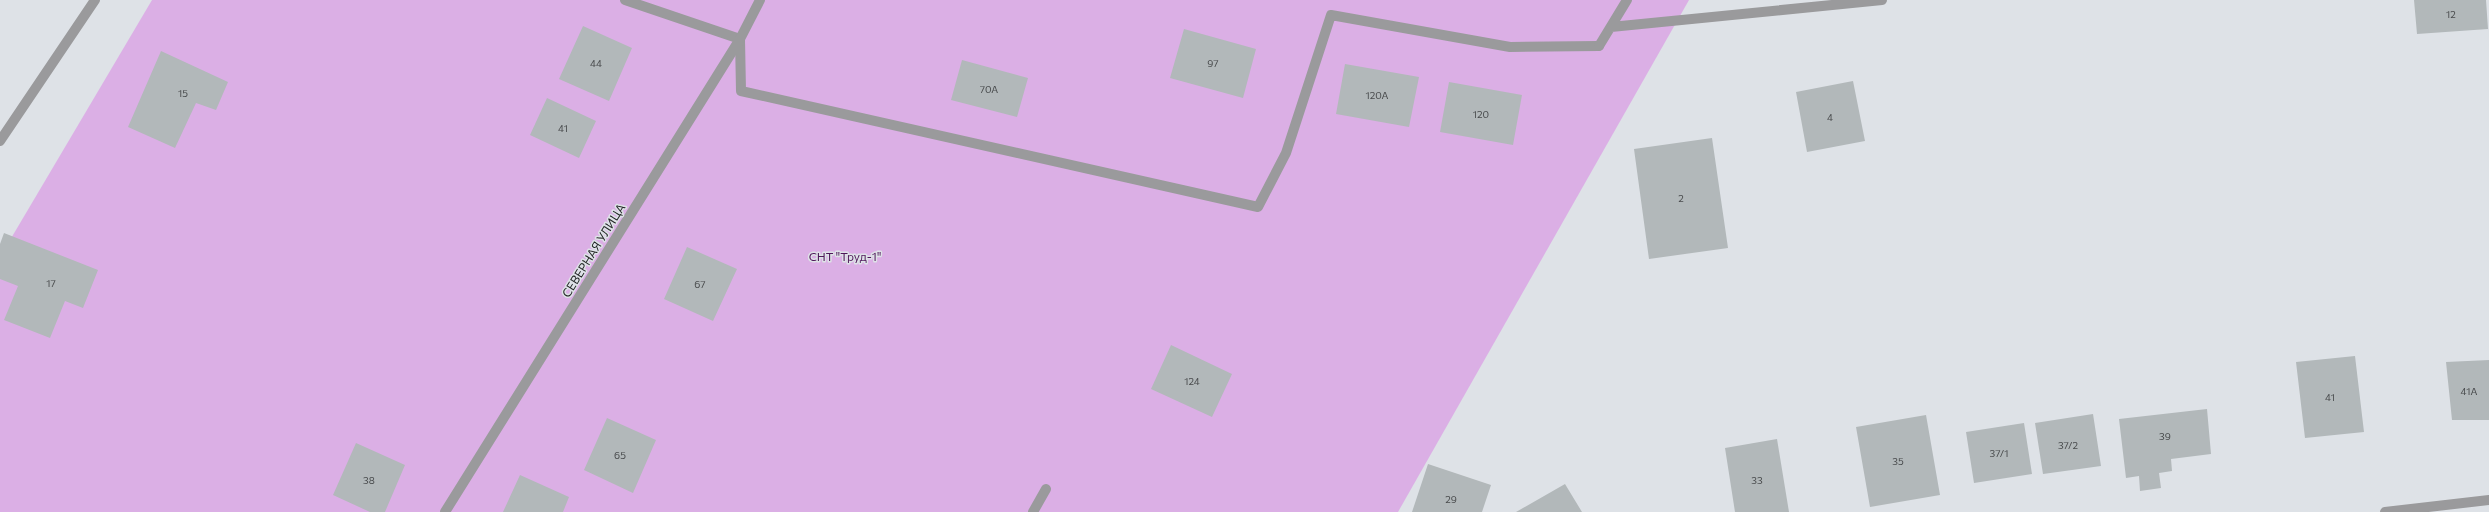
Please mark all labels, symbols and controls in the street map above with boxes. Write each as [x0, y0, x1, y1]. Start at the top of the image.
house number: 12 [2446, 8, 2456, 20]
house number: 44 [590, 57, 602, 69]
house number: 97 [1207, 57, 1219, 69]
house number: 70А [980, 83, 998, 95]
house number: 15 [178, 87, 188, 99]
house number: 120А [1366, 89, 1389, 101]
house number: 120 [1473, 108, 1489, 120]
house number: 4 [1827, 111, 1833, 123]
house number: 41 [558, 122, 568, 134]
house number: 2 [1678, 192, 1684, 204]
street label: СЕВЕРНАЯ УЛИЦА [558, 201, 628, 299]
park label: СНТ "Труд-1" [809, 249, 881, 263]
house number: 17 [46, 277, 56, 289]
house number: 67 [694, 278, 706, 290]
house number: 124 [1184, 375, 1200, 387]
house number: 41А [2461, 385, 2478, 397]
house number: 41 [2325, 391, 2335, 403]
house number: 39 [2159, 430, 2171, 442]
house number: 37/2 [2058, 439, 2079, 451]
house number: 37/1 [1990, 447, 2008, 459]
house number: 65 [614, 449, 626, 461]
house number: 35 [1892, 455, 1904, 467]
house number: 38 [363, 474, 375, 486]
house number: 33 [1751, 474, 1763, 486]
house number: 29 [1445, 493, 1457, 505]

